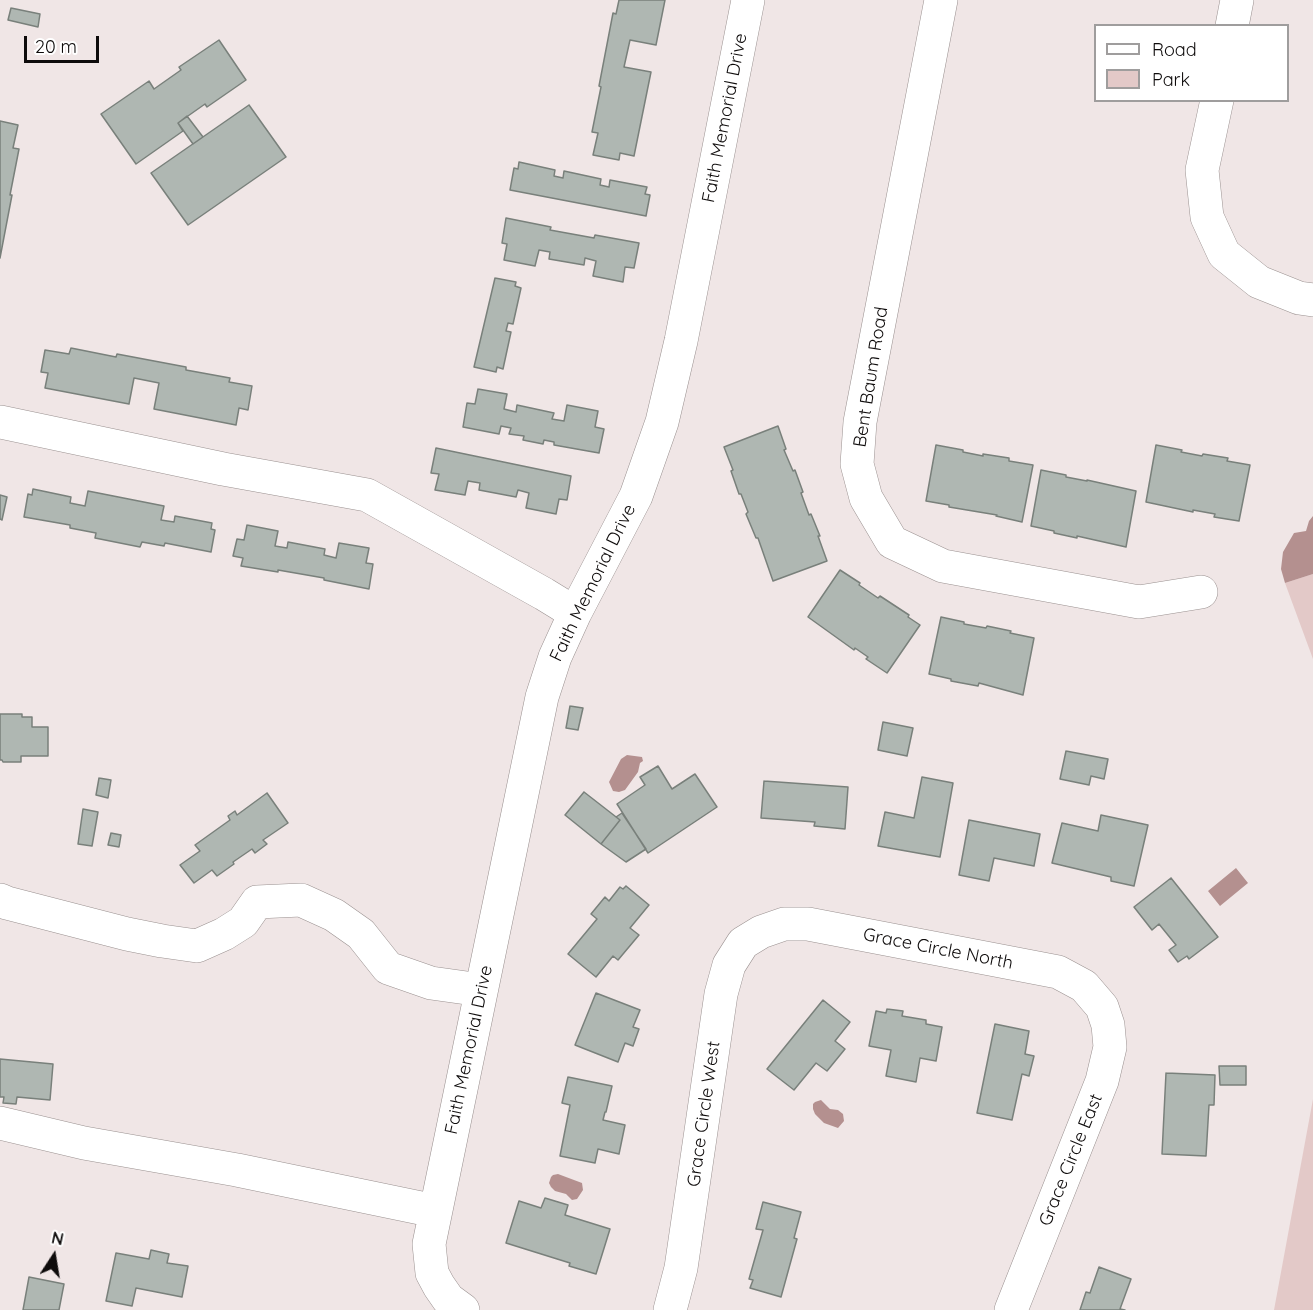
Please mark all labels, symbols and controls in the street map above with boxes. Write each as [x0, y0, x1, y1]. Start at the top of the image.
scale bar [27, 24, 102, 62]
legend [1094, 24, 1289, 102]
street label: Faith Memorial Drive [698, 31, 752, 205]
text: 20 m [35, 35, 77, 58]
text: Road [1152, 38, 1197, 61]
text: Park [1152, 68, 1190, 91]
street label: Bent Baum Road [849, 305, 893, 449]
street label: Faith Memorial Drive [546, 501, 640, 665]
street label: Grace Circle North [861, 924, 1015, 974]
street label: Faith Memorial Drive [441, 964, 497, 1136]
street label: Grace Circle West [683, 1040, 725, 1188]
street label: Grace Circle East [1035, 1091, 1107, 1229]
north arrow [24, 1226, 84, 1286]
text: N [50, 1227, 66, 1249]

